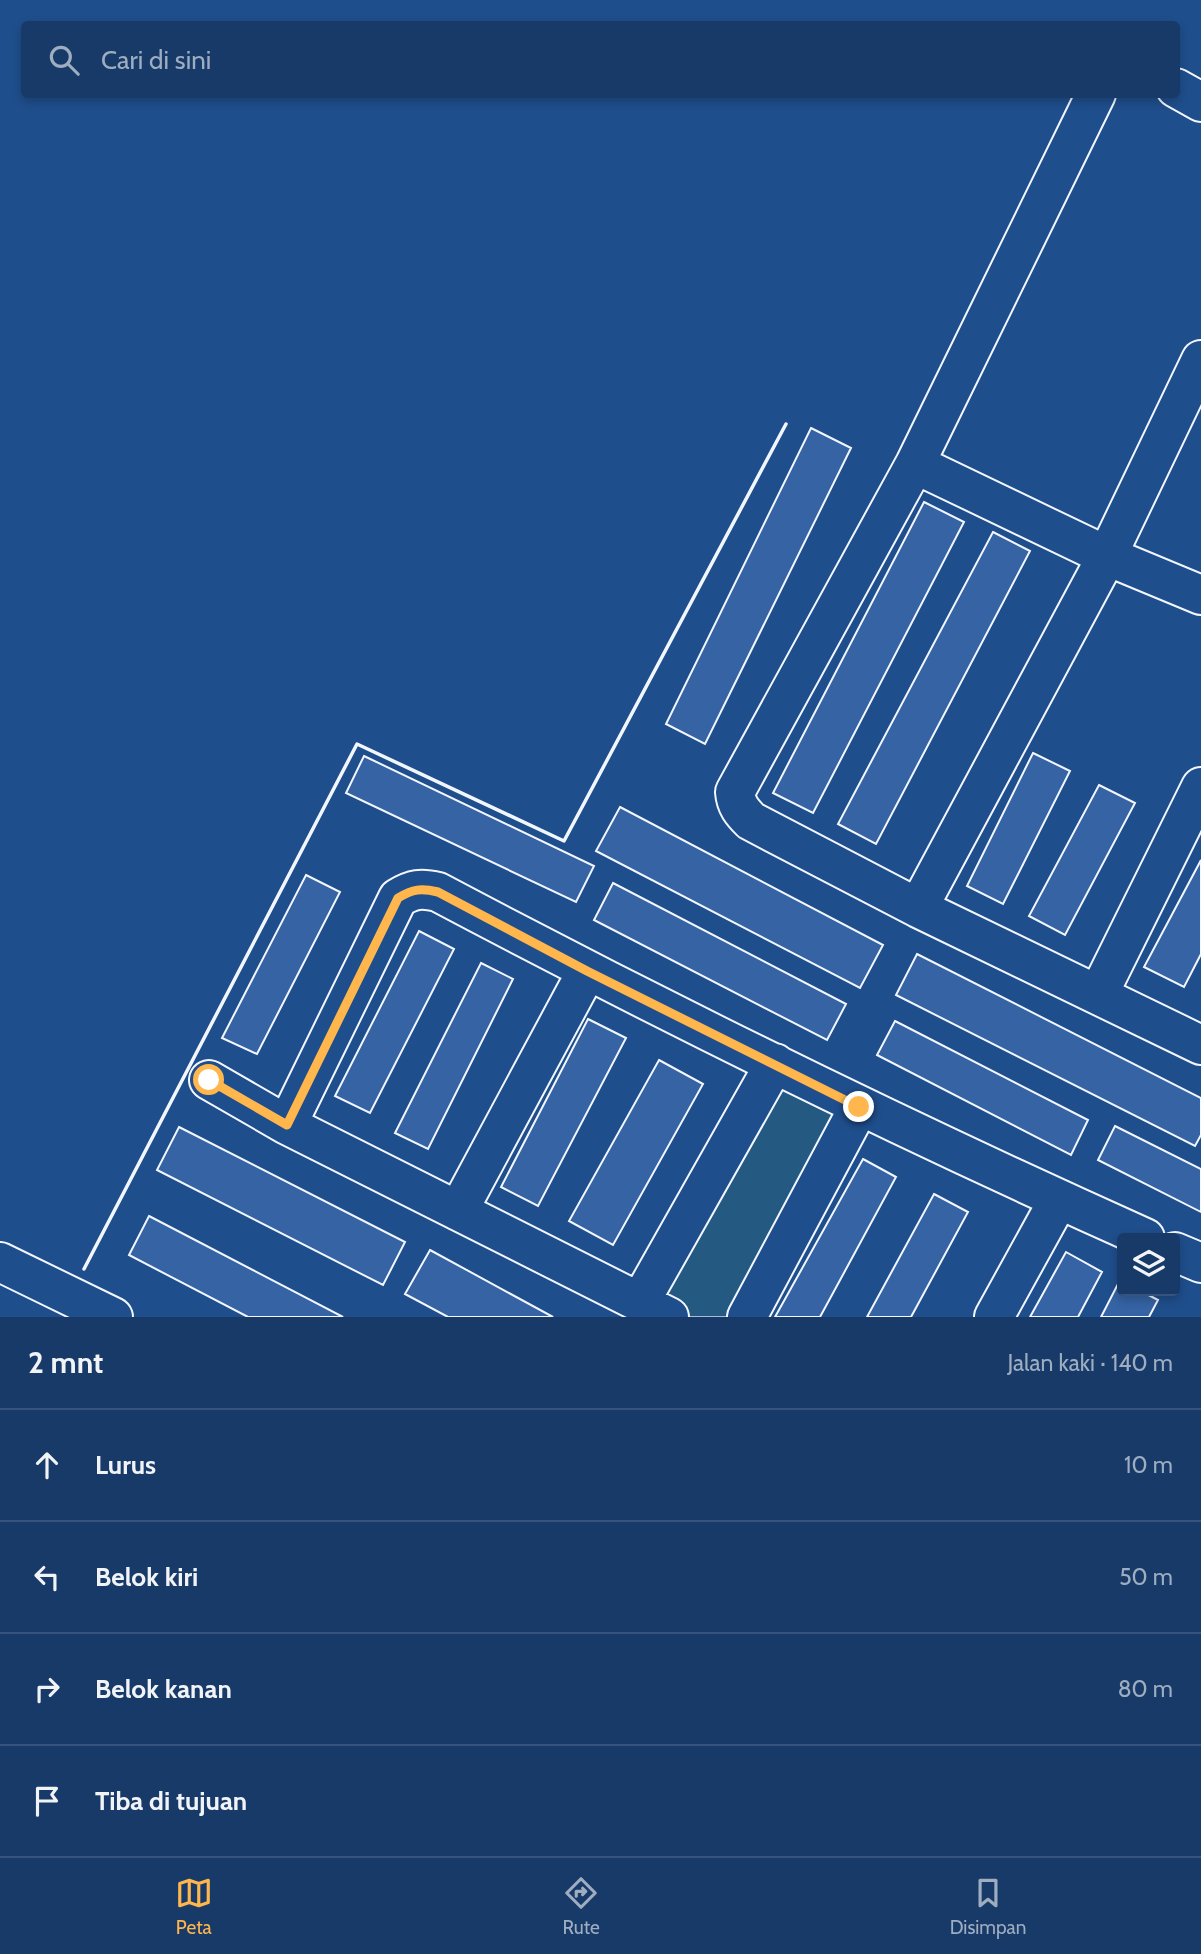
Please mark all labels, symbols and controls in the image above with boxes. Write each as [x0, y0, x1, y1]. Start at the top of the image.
search box [21, 21, 1180, 98]
icon: search [45, 41, 83, 79]
text: Cari di sini [101, 44, 211, 76]
route start [193, 1064, 224, 1095]
route end [843, 1091, 874, 1122]
map controls [1117, 1233, 1180, 1296]
button: layers [1117, 1233, 1180, 1296]
text: 2 mnt [28, 1344, 103, 1381]
text: Jalan kaki · 140 m [1007, 1349, 1173, 1377]
icon: ahead [28, 1446, 66, 1484]
text: Lurus [95, 1449, 156, 1481]
text: 10 m [1124, 1451, 1173, 1479]
icon: left [28, 1558, 66, 1596]
text: Belok kiri [95, 1561, 198, 1593]
text: 50 m [1119, 1563, 1173, 1591]
icon: right [28, 1670, 66, 1708]
text: Belok kanan [95, 1673, 232, 1705]
text: 80 m [1118, 1675, 1173, 1703]
icon: arrive [28, 1782, 66, 1820]
text: Tiba di tujuan [95, 1785, 247, 1817]
tab: Peta [175, 1874, 213, 1939]
tab: Rute [562, 1874, 600, 1939]
tab: Disimpan [950, 1874, 1026, 1939]

